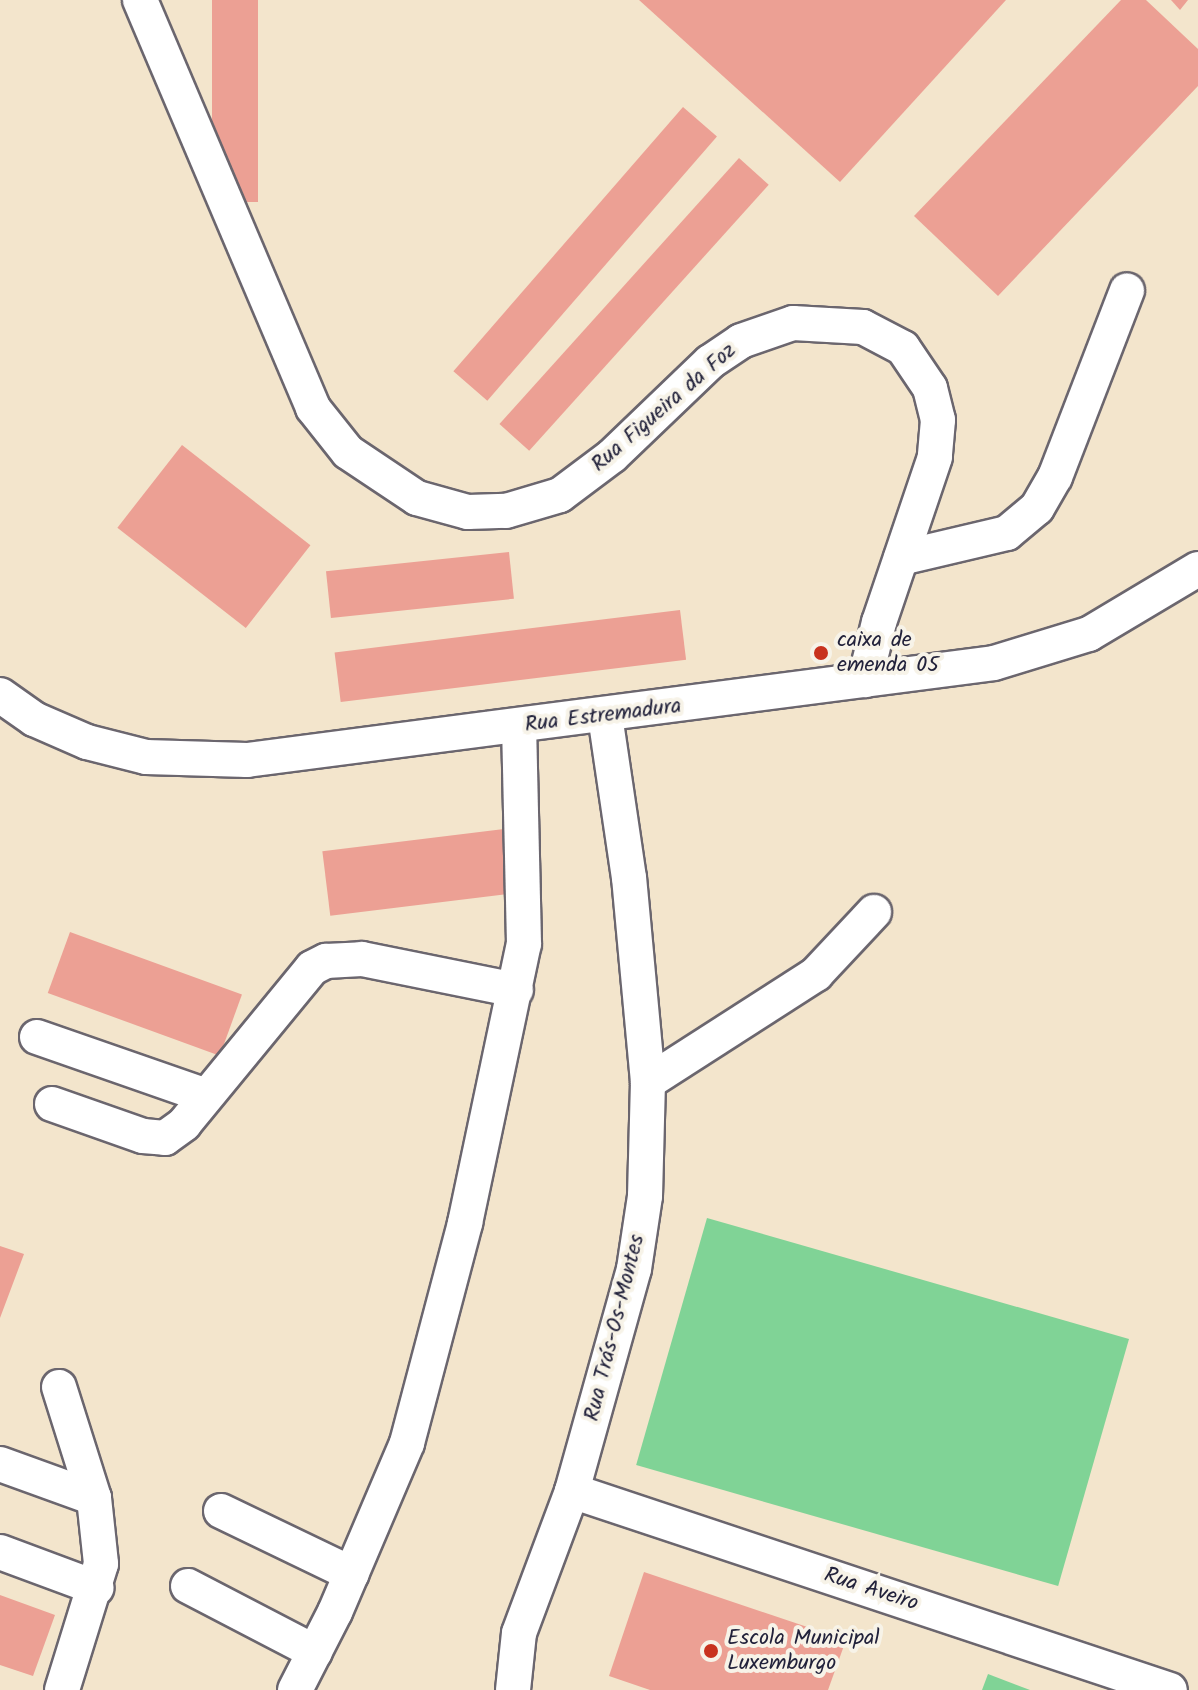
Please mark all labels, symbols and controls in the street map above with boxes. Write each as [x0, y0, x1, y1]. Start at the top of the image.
street label: Rua Figueira da Foz [586, 338, 742, 478]
place label: caixa de emenda 05 [837, 627, 939, 678]
marker: caixa de emenda 05 [812, 644, 830, 662]
street label: Rua Estremadura [523, 693, 683, 739]
street label: Rua Trás-Os-Montes [579, 1232, 651, 1424]
street label: Rua Aveiro [821, 1562, 921, 1618]
place label: Escola Municipal Luxemburgo [727, 1625, 880, 1676]
marker: Escola Municipal Luxemburgo [702, 1642, 720, 1660]

